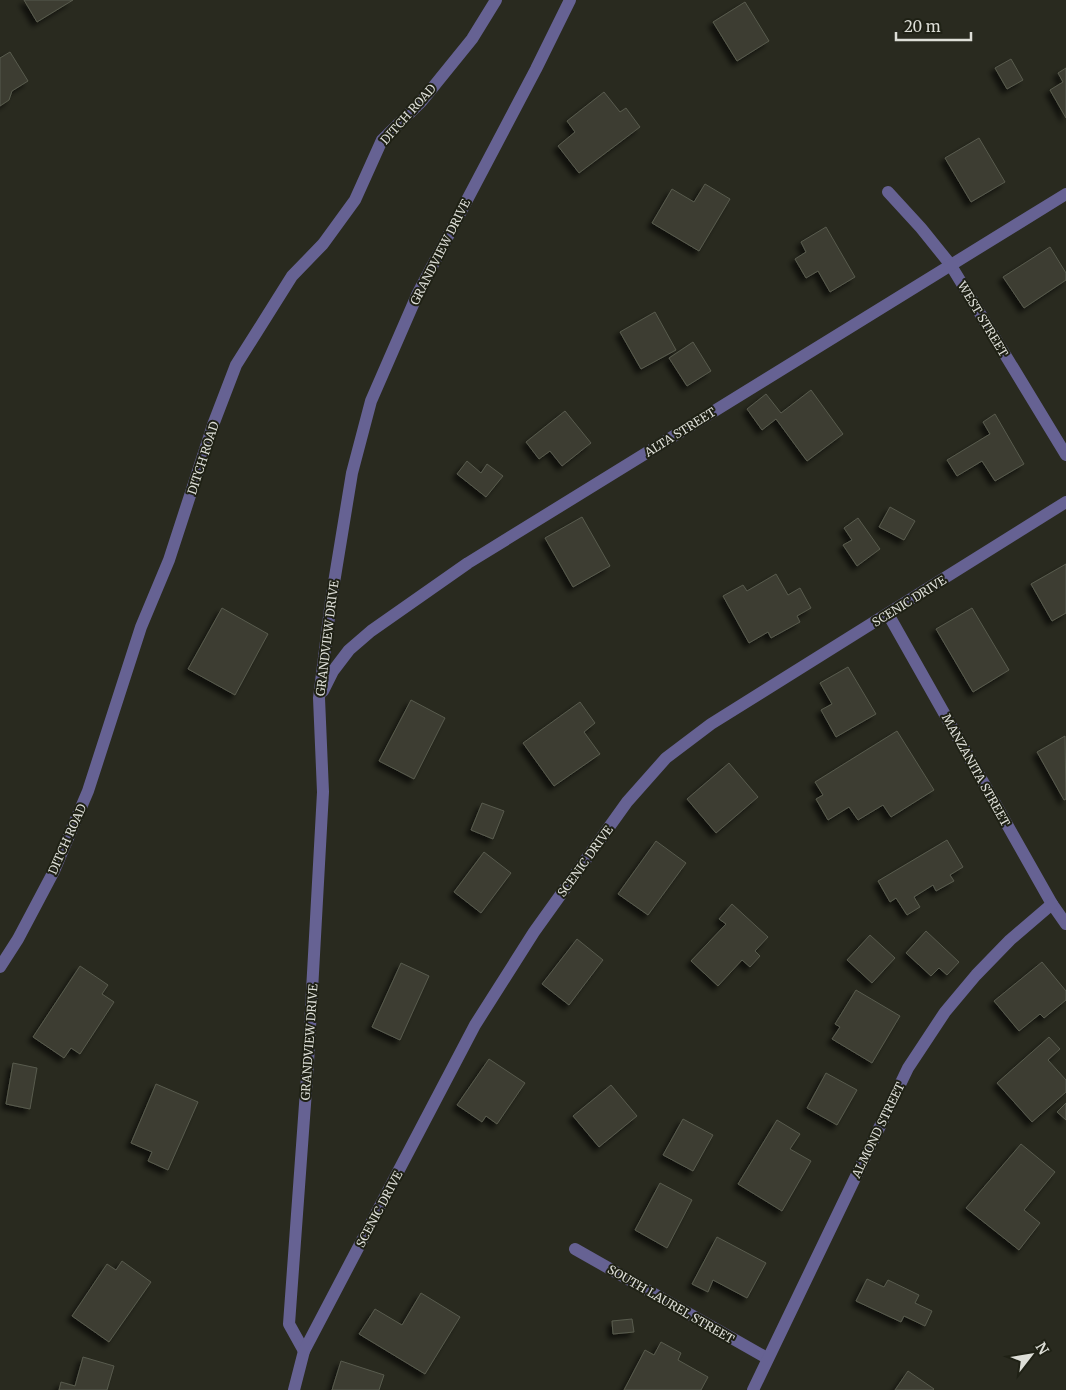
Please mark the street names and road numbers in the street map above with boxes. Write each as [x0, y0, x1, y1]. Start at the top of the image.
street label: DITCH ROAD [377, 81, 439, 147]
street label: GRANDVIEW DRIVE [407, 196, 473, 307]
street label: WEST STREET [954, 278, 1012, 360]
street label: ALTA STREET [641, 404, 719, 460]
street label: DITCH ROAD [184, 420, 222, 496]
street label: SCENIC DRIVE [869, 572, 949, 630]
street label: GRANDVIEW DRIVE [312, 579, 342, 697]
street label: MANZANITA STREET [939, 711, 1014, 829]
street label: DITCH ROAD [45, 801, 89, 877]
street label: SCENIC DRIVE [554, 822, 616, 900]
street label: GRANDVIEW DRIVE [297, 983, 321, 1101]
street label: ALMOND STREET [848, 1079, 908, 1181]
street label: SCENIC DRIVE [353, 1168, 406, 1250]
street label: SOUTH LAUREL STREET [605, 1262, 738, 1347]

